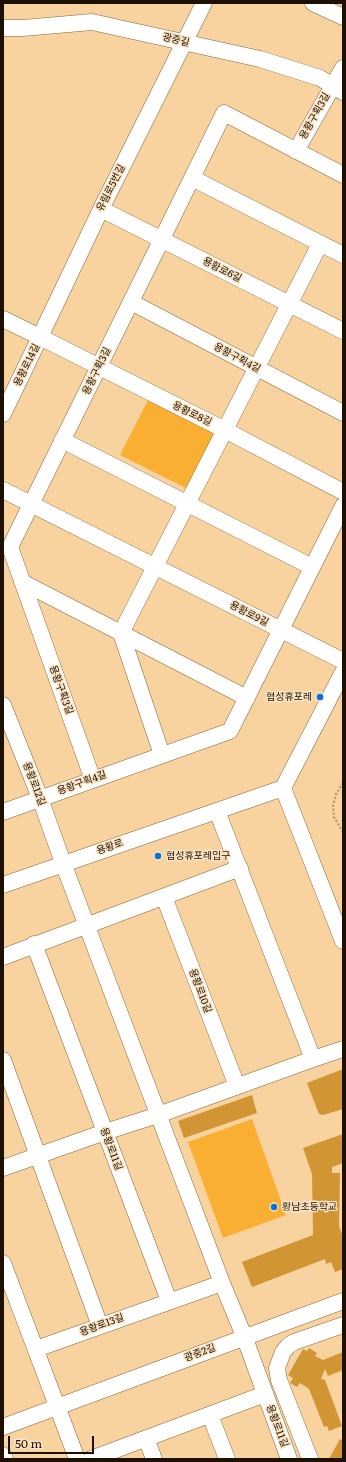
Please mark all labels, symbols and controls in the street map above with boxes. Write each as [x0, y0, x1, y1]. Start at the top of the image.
street label: 광중길 [161, 31, 191, 49]
street label: 용황구획3길 [297, 91, 333, 141]
street label: 유림로5번길 [94, 163, 128, 213]
street label: 용황로6길 [200, 255, 244, 285]
street label: 용황구획4길 [211, 341, 263, 375]
street label: 용황로14길 [12, 342, 42, 388]
street label: 용황구획3길 [80, 345, 114, 397]
street label: 용황로8길 [170, 399, 214, 429]
street label: 용황로9길 [228, 599, 270, 629]
street label: 용황구획3길 [47, 664, 75, 716]
place label: 협성휴포레 [266, 691, 312, 703]
marker: 협성휴포레 [315, 692, 325, 702]
street label: 용황로12길 [20, 760, 48, 808]
street label: 용황구획4길 [56, 769, 108, 797]
street label: 용황로 [95, 837, 125, 857]
place label: 협성휴포레입구 [166, 850, 230, 862]
marker: 협성휴포레입구 [153, 851, 163, 861]
street label: 용황로10길 [186, 967, 214, 1015]
street label: 용황로11길 [97, 1126, 125, 1172]
place label: 황남초등학교 [282, 1201, 337, 1213]
marker: 황남초등학교 [269, 1202, 279, 1212]
street label: 용황로13길 [78, 1311, 126, 1339]
street label: 광중2길 [183, 1342, 217, 1364]
street label: 용황로11길 [263, 1403, 291, 1449]
scale bar [10, 1428, 96, 1454]
text: 50 m [15, 1434, 42, 1452]

